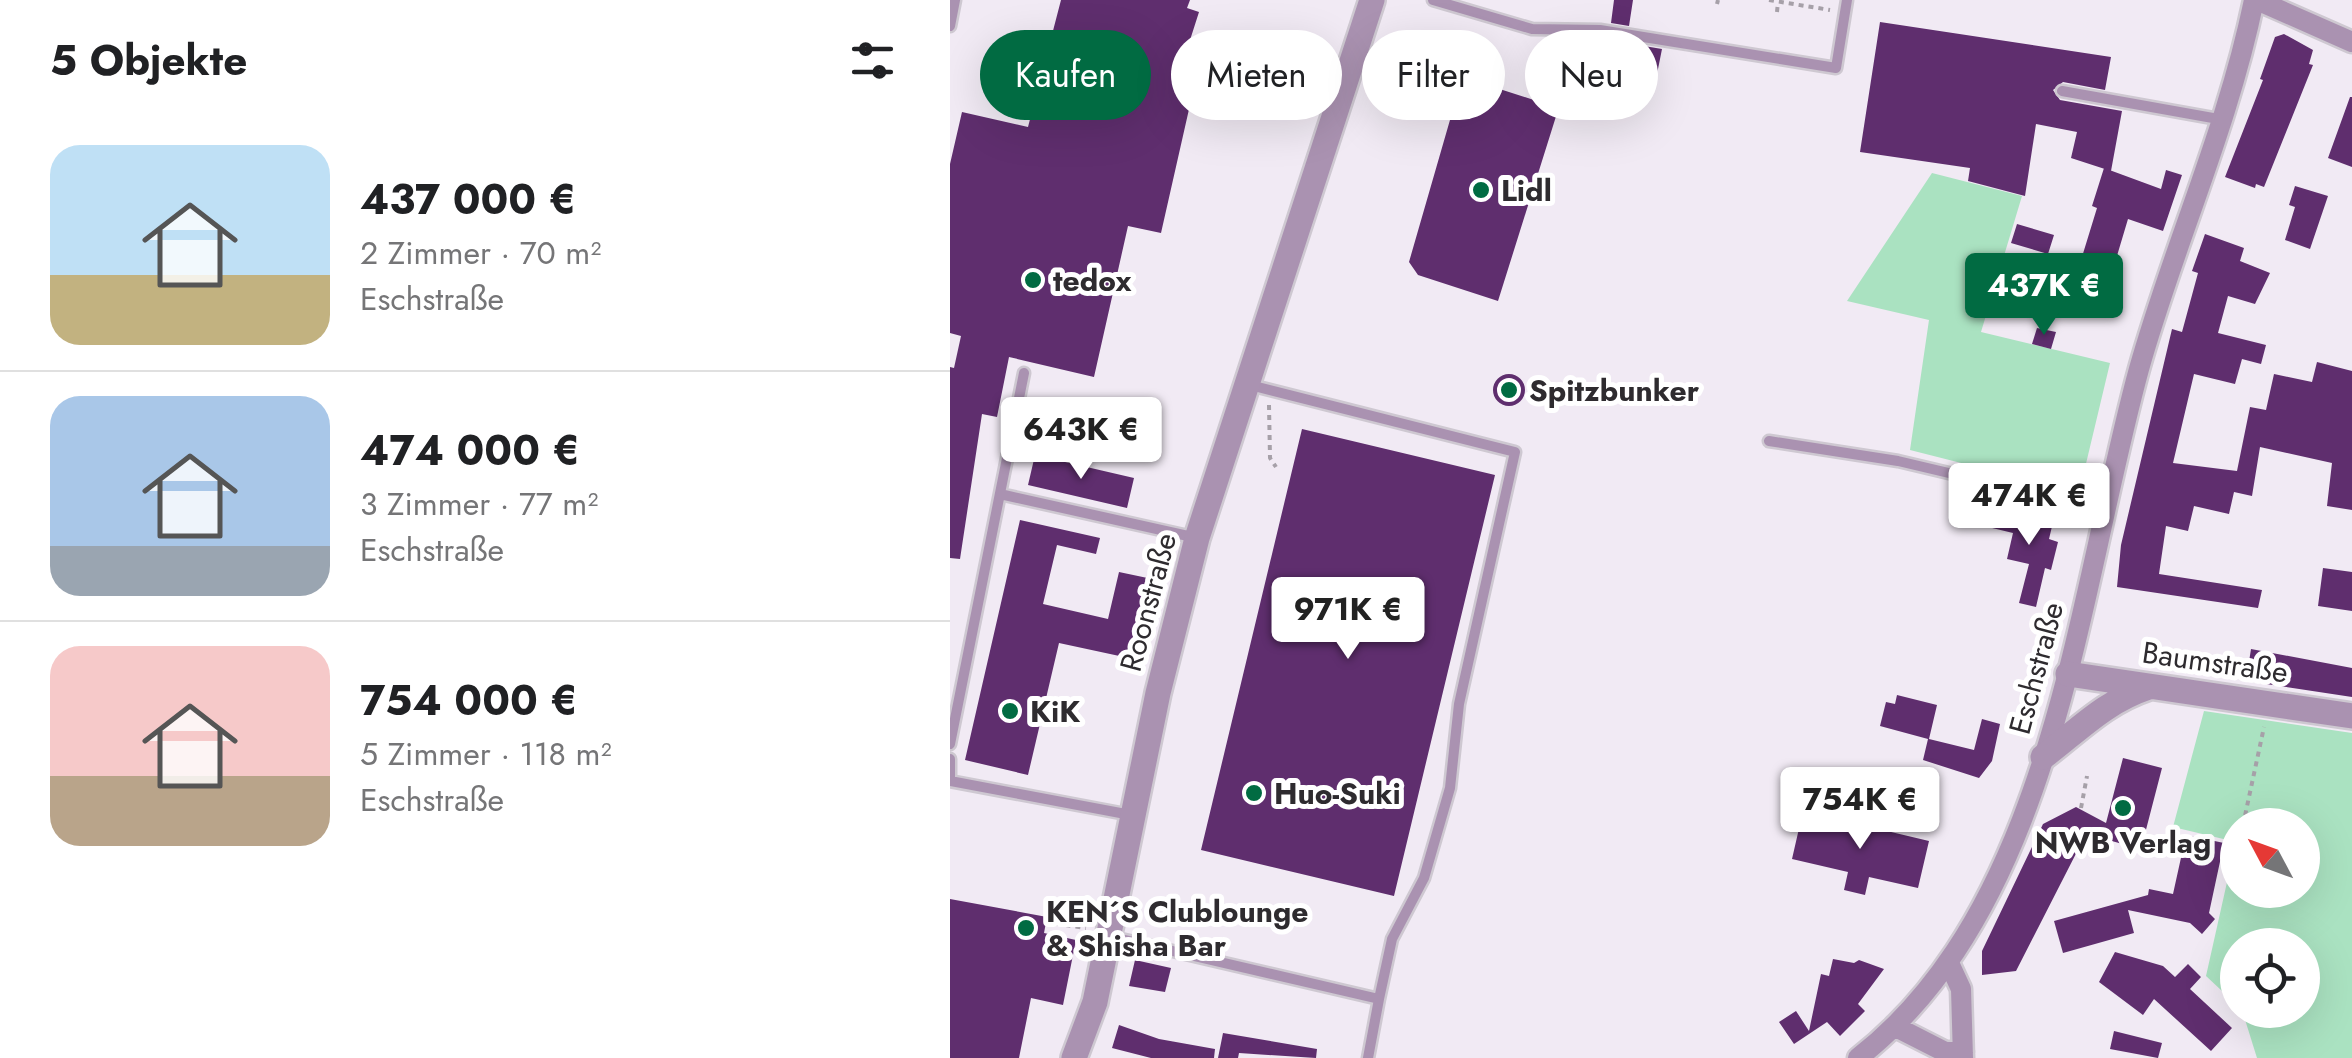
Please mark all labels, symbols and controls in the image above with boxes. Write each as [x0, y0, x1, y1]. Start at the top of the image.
text: 5 Objekte [50, 30, 247, 91]
chip: Kaufen [980, 30, 1151, 120]
chip: Mieten [1171, 30, 1342, 120]
chip: Filter [1362, 30, 1505, 120]
chip: Neu [1525, 30, 1658, 120]
icon: filters [845, 33, 900, 88]
text: 437 000 € [360, 169, 576, 230]
place label: Lidl [1501, 169, 1552, 212]
marker: Lidl [1470, 179, 1492, 201]
icon: home [130, 185, 250, 305]
text: 2 Zimmer · 70 m² [360, 230, 601, 276]
pin: 437K € [1963, 253, 2125, 338]
place label: tedox [1053, 259, 1131, 302]
text: 437K € [1987, 262, 2101, 308]
marker: tedox [1022, 269, 1044, 291]
text: Eschstraße [360, 276, 504, 322]
place label: Spitzbunker [1529, 369, 1700, 412]
marker: Spitzbunker [1498, 379, 1520, 401]
pin: 643K € [1000, 397, 1162, 482]
text: 643K € [1023, 406, 1139, 452]
text: 474 000 € [360, 420, 580, 481]
icon: home [130, 436, 250, 556]
pin: 474K € [1948, 463, 2110, 548]
text: 474K € [1971, 472, 2087, 518]
text: 3 Zimmer · 77 m² [360, 481, 598, 527]
text: Eschstraße [360, 527, 504, 573]
street label: Roonstraße [1109, 528, 1187, 676]
pin: 971K € [1267, 577, 1429, 662]
text: 971K € [1294, 586, 1402, 632]
street label: Eschstraße [1998, 597, 2074, 739]
street label: Baumstraße [2139, 630, 2291, 694]
text: 754 000 € [360, 670, 578, 731]
icon: home [130, 686, 250, 806]
place label: KiK [1030, 690, 1080, 733]
marker: KiK [999, 700, 1021, 722]
text: 5 Zimmer · 118 m² [360, 731, 612, 777]
pin: 754K € [1779, 767, 1941, 852]
place label: Huo-Suki [1274, 772, 1401, 815]
text: 754K € [1802, 776, 1918, 822]
text: Eschstraße [360, 777, 504, 823]
marker: Huo-Suki [1243, 782, 1265, 804]
marker: NWB Verlag [2112, 797, 2134, 819]
north arrow [2220, 808, 2320, 908]
map controls [2220, 808, 2320, 1028]
place label: NWB Verlag [2035, 821, 2211, 864]
place label: KEN´S Clublounge & Shisha Bar [1046, 890, 1309, 967]
marker: KEN´S Clublounge & Shisha Bar [1015, 917, 1037, 939]
button: locate [2220, 928, 2320, 1028]

